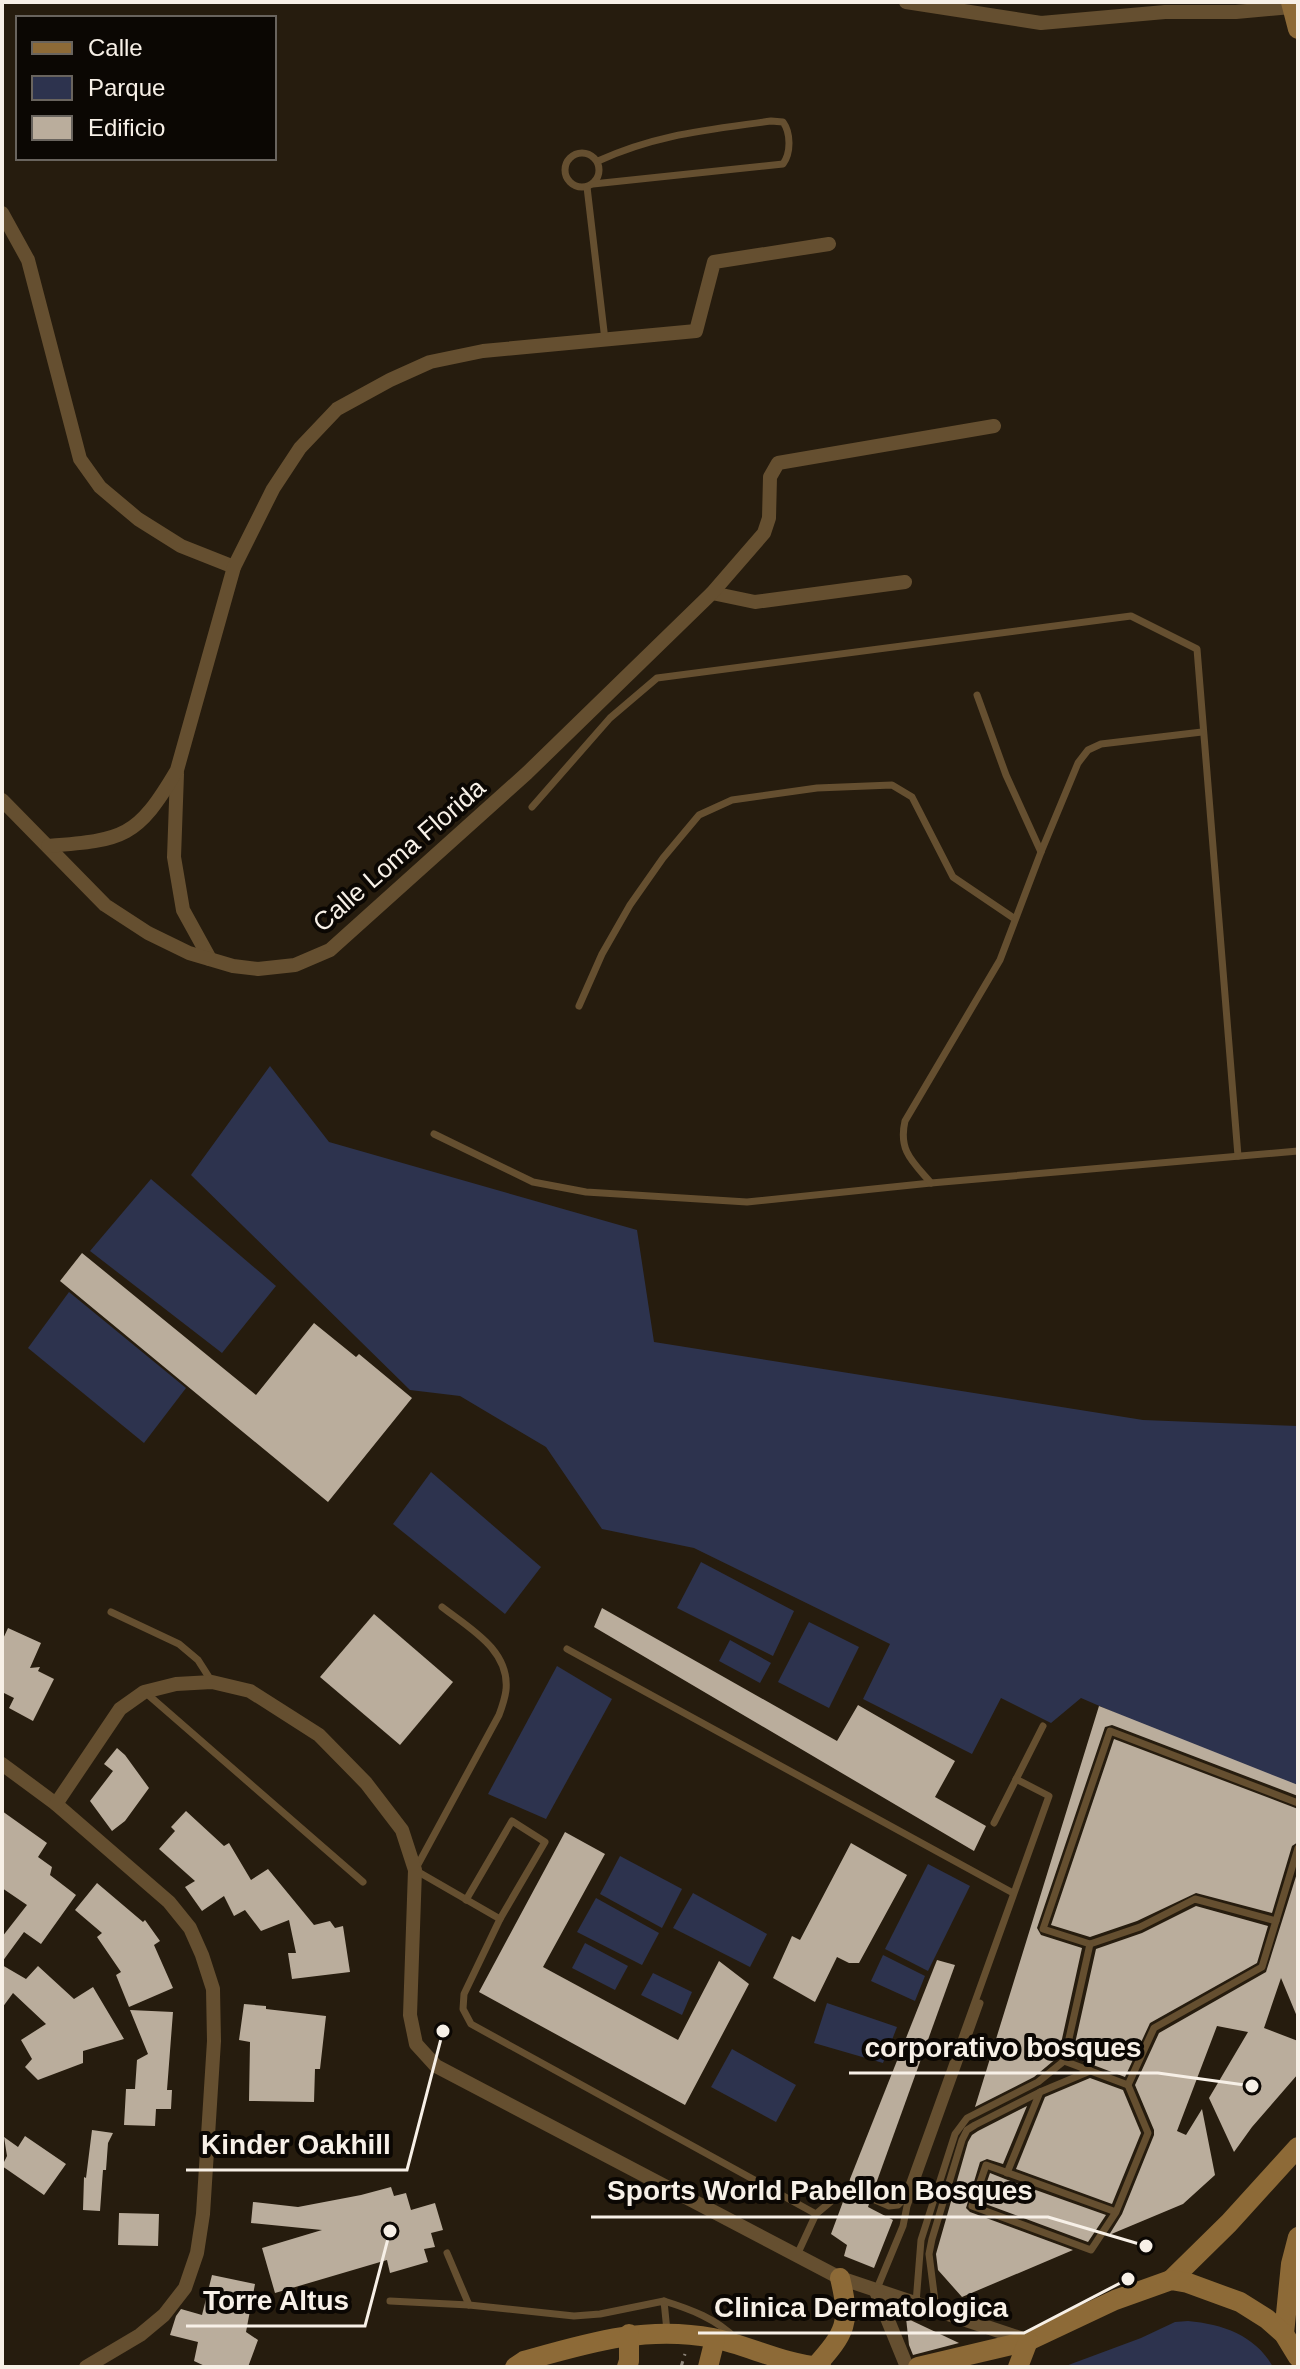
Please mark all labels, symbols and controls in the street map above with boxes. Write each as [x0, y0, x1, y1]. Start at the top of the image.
legend [16, 16, 276, 160]
text: Calle [88, 34, 143, 61]
text: Parque [88, 74, 165, 101]
text: Edificio [88, 114, 165, 141]
street label: Calle Loma Florida [307, 772, 492, 938]
callout: corporativo bosques [849, 2021, 1158, 2073]
text: corporativo bosques [865, 2032, 1141, 2063]
callout: Kinder Oakhill [186, 2118, 407, 2170]
text: Kinder Oakhill [201, 2129, 391, 2160]
callout: Sports World Pabellon Bosques [591, 2165, 1048, 2217]
text: Sports World Pabellon Bosques [607, 2175, 1033, 2206]
callout: Torre Altus [186, 2274, 365, 2326]
callout: Clinica Dermatologica [698, 2281, 1024, 2333]
text: Torre Altus [203, 2285, 349, 2316]
text: Clinica Dermatologica [714, 2292, 1008, 2323]

